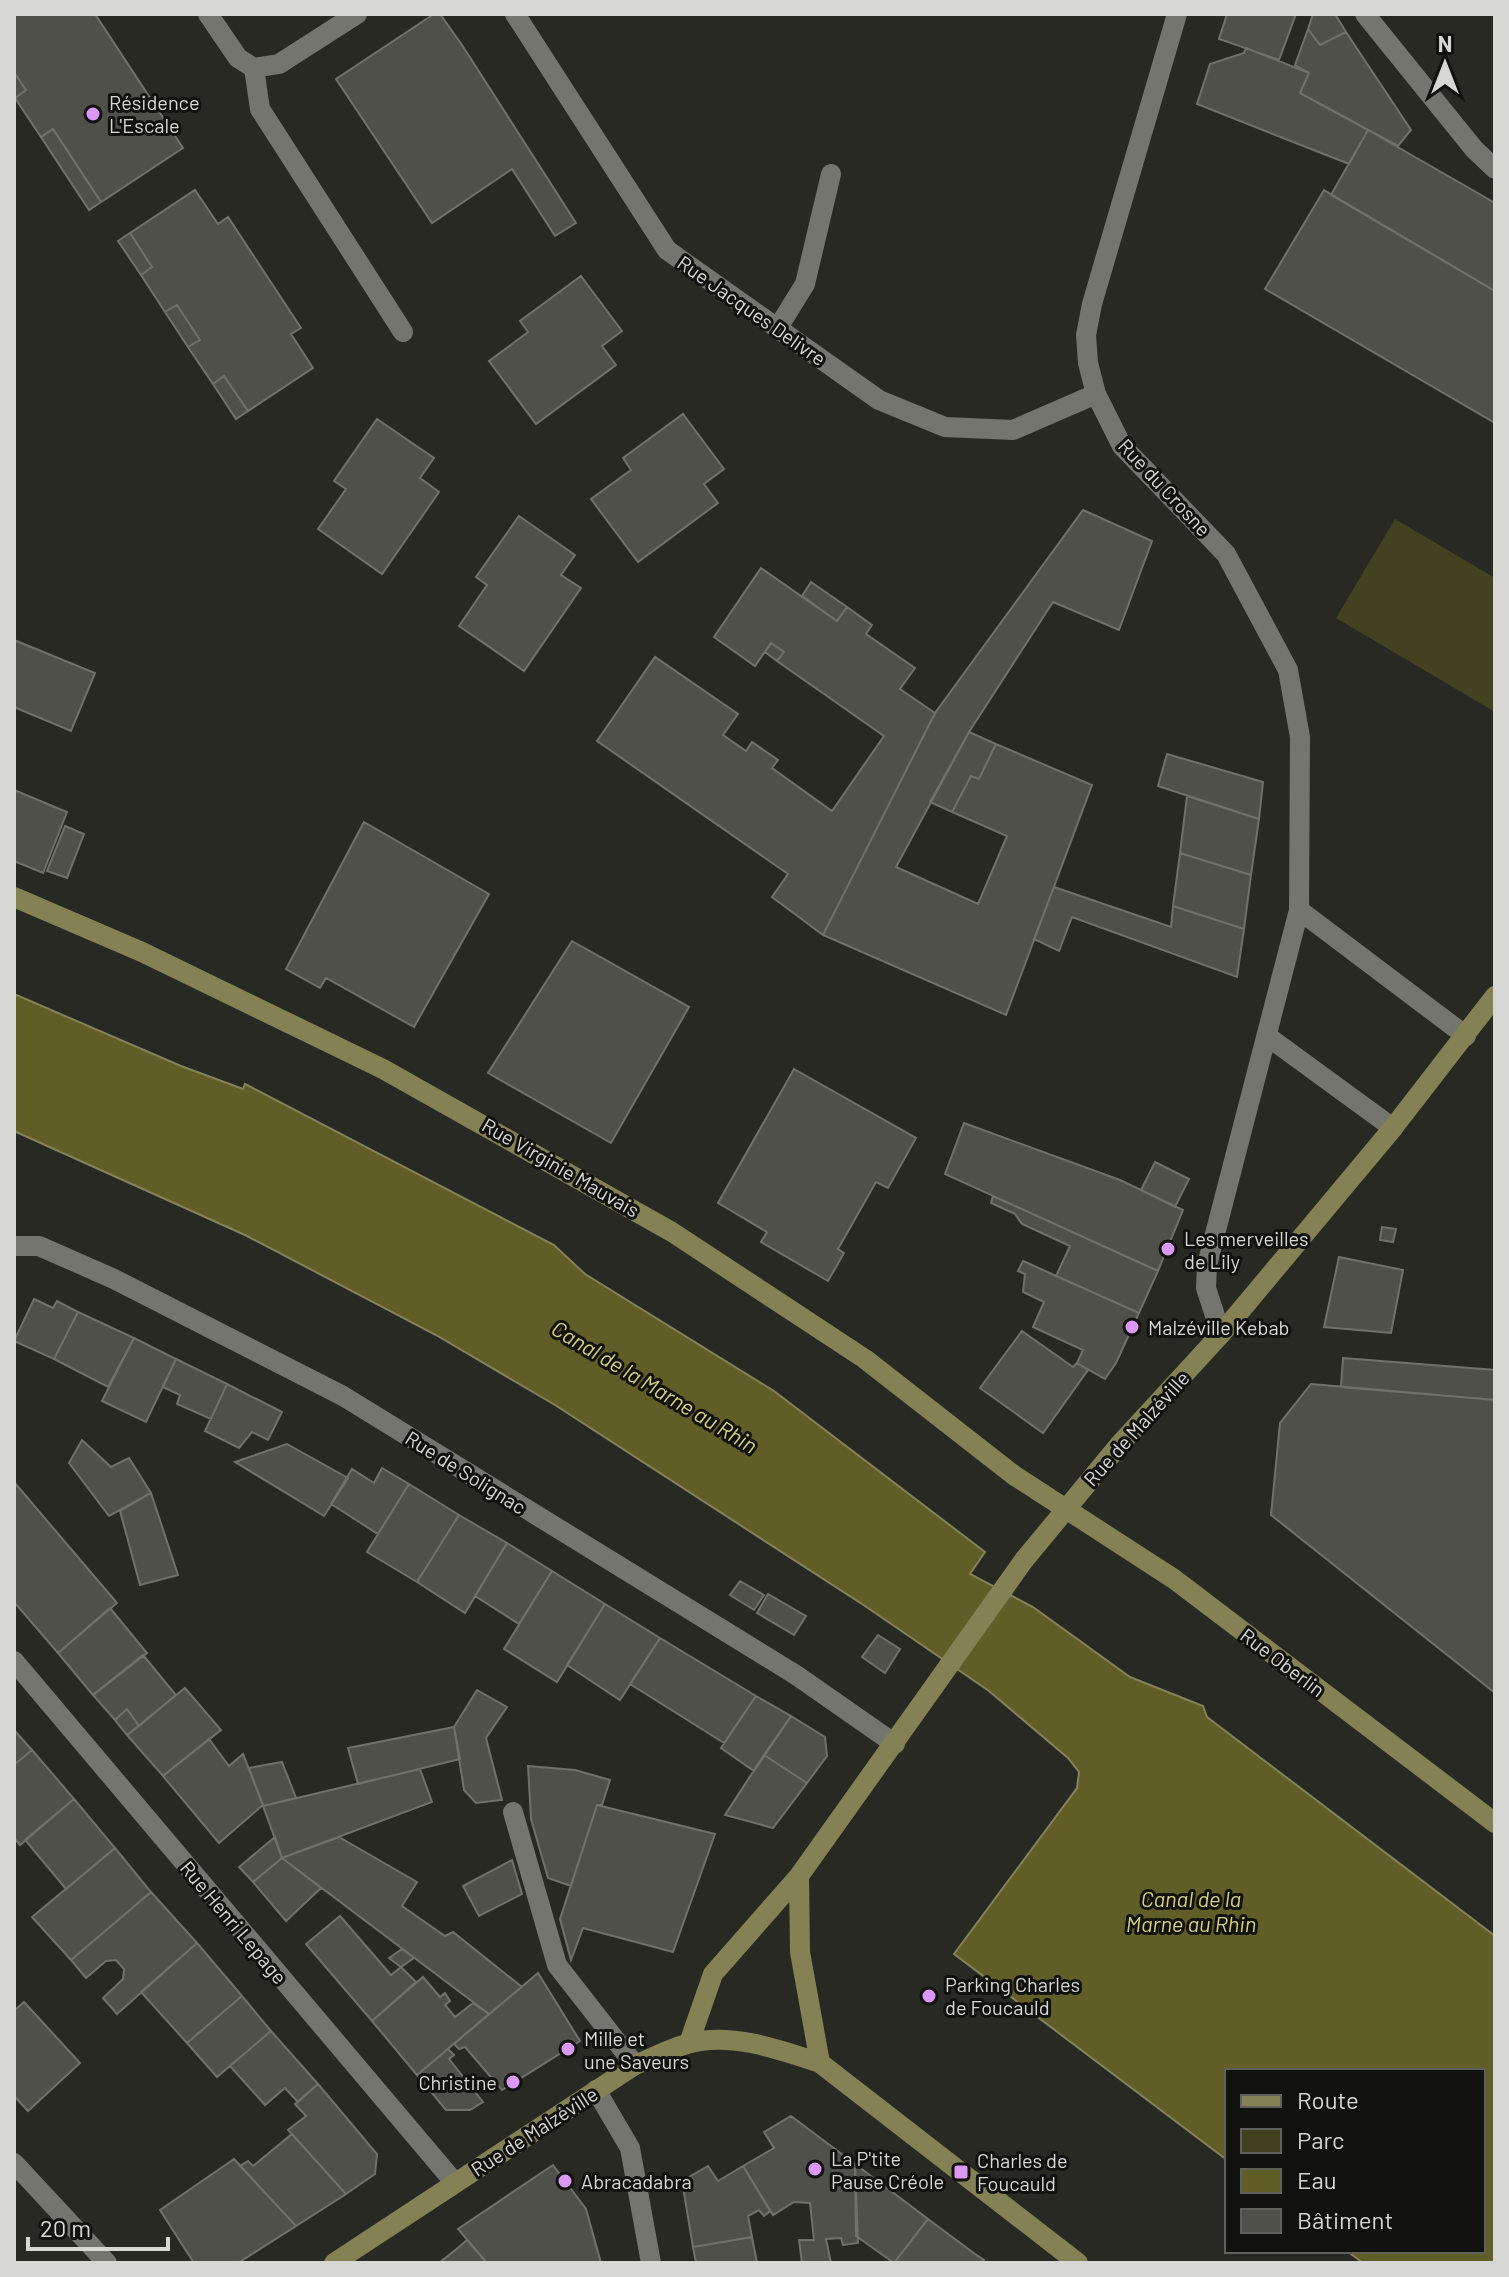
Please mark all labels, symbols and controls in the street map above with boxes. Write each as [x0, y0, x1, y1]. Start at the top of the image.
north arrow [1405, 24, 1485, 104]
text: N [1438, 30, 1452, 56]
place label: Résidence L'Escale [109, 90, 200, 137]
marker: Résidence L'Escale [84, 105, 102, 123]
street label: Rue Jacques Delivre [673, 250, 831, 370]
street label: Rue du Crosne [1114, 433, 1216, 541]
street label: Rue Virginie Mauvais [478, 1112, 644, 1222]
place label: Les merveilles de Lily [1184, 1226, 1309, 1273]
marker: Les merveilles de Lily [1159, 1240, 1177, 1258]
water label: Canal de la Marne au Rhin [547, 1314, 763, 1458]
place label: Malzéville Kebab [1148, 1315, 1290, 1339]
marker: Malzéville Kebab [1123, 1318, 1141, 1336]
street label: Rue de Malzéville [1078, 1366, 1194, 1490]
street label: Rue de Solignac [401, 1425, 531, 1519]
street label: Rue Oberlin [1236, 1623, 1330, 1701]
street label: Rue Henri Lepage [176, 1856, 292, 1988]
water label: Canal de la Marne au Rhin [1126, 1885, 1256, 1936]
place label: Parking Charles de Foucauld [945, 1972, 1080, 2019]
marker: Parking Charles de Foucauld [920, 1987, 938, 2005]
place label: Mille et une Saveurs [584, 2026, 689, 2073]
marker: Mille et une Saveurs [559, 2040, 577, 2058]
legend [1225, 2069, 1485, 2253]
place label: Christine [418, 2070, 497, 2094]
marker: Christine [504, 2073, 522, 2091]
street label: Rue de Malzéville [466, 2081, 602, 2181]
text: Route [1297, 2085, 1359, 2114]
text: Parc [1297, 2125, 1345, 2154]
place label: La P'tite Pause Créole [831, 2146, 944, 2193]
place label: Charles de Foucauld [977, 2148, 1068, 2195]
marker: La P'tite Pause Créole [806, 2160, 824, 2178]
marker: Charles de Foucauld [952, 2163, 970, 2181]
text: Eau [1297, 2165, 1337, 2194]
place label: Abracadabra [581, 2169, 692, 2193]
marker: Abracadabra [556, 2172, 574, 2190]
scale bar [28, 2201, 168, 2251]
text: Bâtiment [1297, 2205, 1393, 2234]
text: 20 m [40, 2213, 91, 2242]

